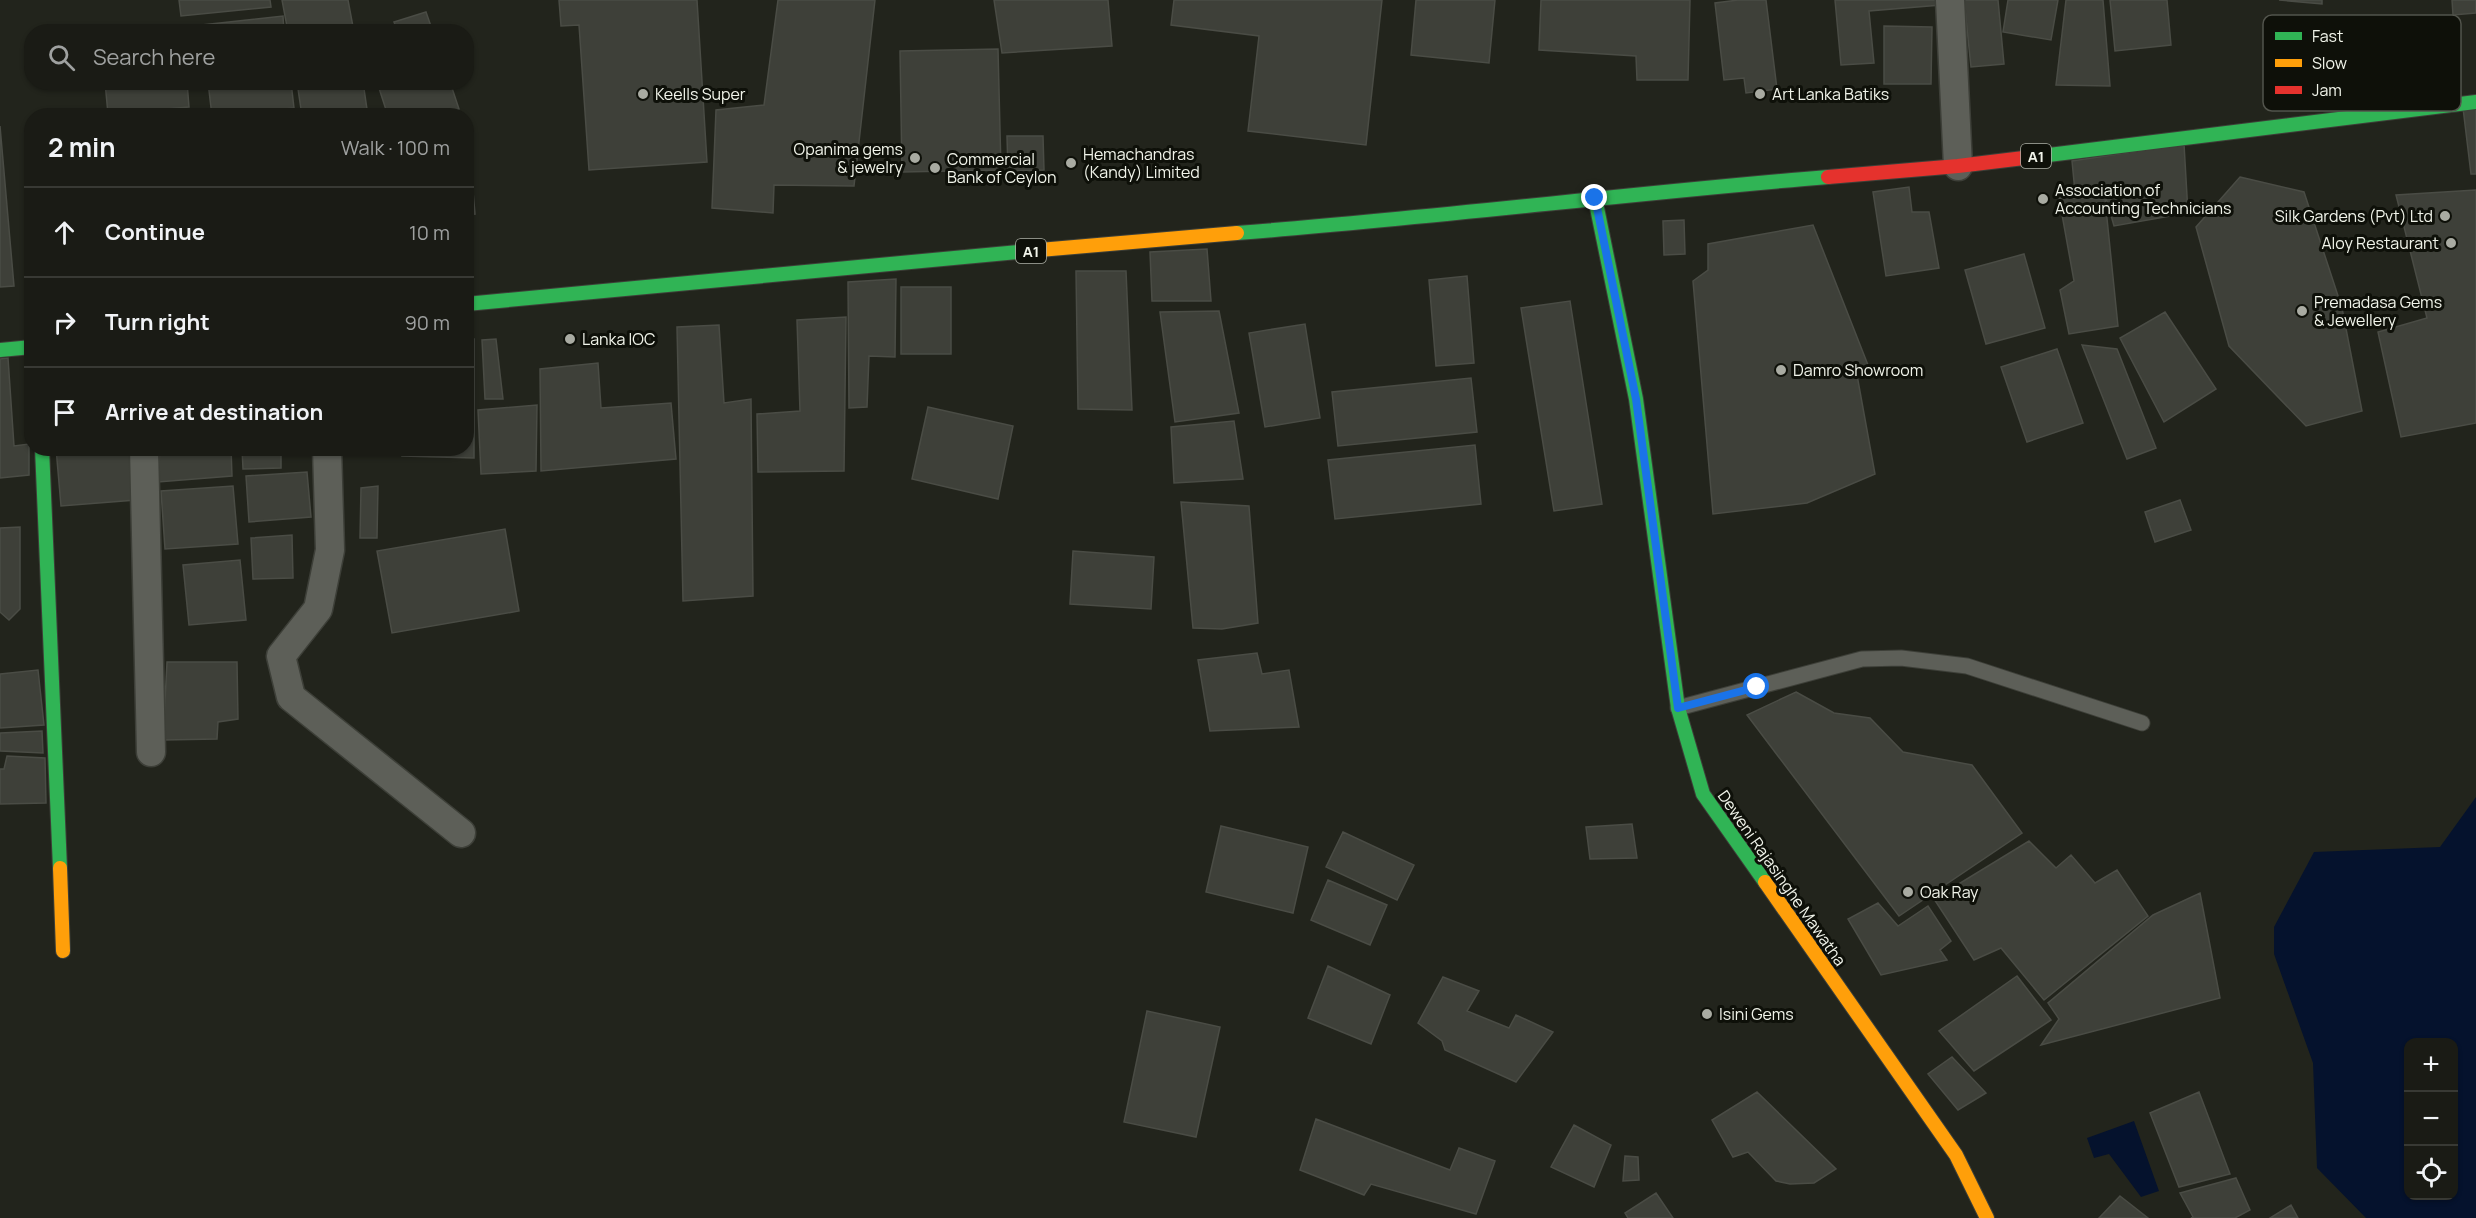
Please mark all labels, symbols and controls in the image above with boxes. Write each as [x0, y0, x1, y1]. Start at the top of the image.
legend [2263, 15, 2461, 111]
search box [24, 24, 474, 90]
text: Fast [2312, 25, 2343, 47]
icon: search [45, 41, 78, 74]
text: Search here [93, 42, 215, 72]
text: Slow [2312, 52, 2347, 74]
text: Jam [2312, 79, 2342, 101]
place label: Keells Super [655, 83, 746, 105]
place label: Art Lanka Batiks [1772, 83, 1889, 105]
marker: Keells Super [636, 87, 650, 101]
marker: Art Lanka Batiks [1753, 87, 1767, 101]
text: 2 min [48, 129, 116, 165]
text: Walk · 100 m [341, 134, 450, 161]
place label: Opanima gems & jewelry [794, 138, 904, 178]
place label: Hemachandras (Kandy) Limited [1083, 143, 1200, 183]
road number: A1 [2021, 144, 2051, 168]
place label: Commercial Bank of Ceylon [947, 148, 1056, 188]
marker: Opanima gems & jewelry [908, 151, 922, 165]
marker: Hemachandras (Kandy) Limited [1064, 156, 1078, 170]
marker: Commercial Bank of Ceylon [928, 161, 942, 175]
place label: Association of Accounting Technicians [2055, 179, 2232, 219]
route end [1581, 184, 1607, 210]
marker: Association of Accounting Technicians [2036, 192, 2050, 206]
place label: Silk Gardens (Pvt) Ltd [2275, 205, 2433, 227]
marker: Silk Gardens (Pvt) Ltd [2438, 209, 2452, 223]
icon: ahead [48, 216, 81, 249]
text: Continue [105, 217, 205, 247]
text: 10 m [409, 219, 450, 246]
place label: Aloy Restaurant [2321, 232, 2439, 254]
marker: Aloy Restaurant [2444, 236, 2458, 250]
road number: A1 [1016, 239, 1046, 263]
place label: Premadasa Gems & Jewellery [2314, 291, 2442, 331]
marker: Premadasa Gems & Jewellery [2295, 304, 2309, 318]
icon: right [48, 306, 81, 339]
text: Turn right [105, 307, 210, 337]
text: 90 m [404, 309, 450, 336]
place label: Lanka IOC [582, 328, 655, 350]
marker: Lanka IOC [563, 332, 577, 346]
place label: Damro Showroom [1793, 359, 1923, 381]
marker: Damro Showroom [1774, 363, 1788, 377]
icon: arrive [48, 396, 81, 429]
text: Arrive at destination [105, 397, 323, 427]
route start [1743, 673, 1769, 699]
street label: Deweni Rajasinghe Mawatha [1713, 786, 1851, 970]
place label: Oak Ray [1920, 881, 1979, 903]
marker: Oak Ray [1901, 885, 1915, 899]
place label: Isini Gems [1719, 1003, 1794, 1025]
marker: Isini Gems [1700, 1007, 1714, 1021]
map controls [2404, 1038, 2458, 1200]
button: + [2404, 1038, 2458, 1092]
button: − [2404, 1092, 2458, 1146]
button: locate [2404, 1146, 2458, 1200]

